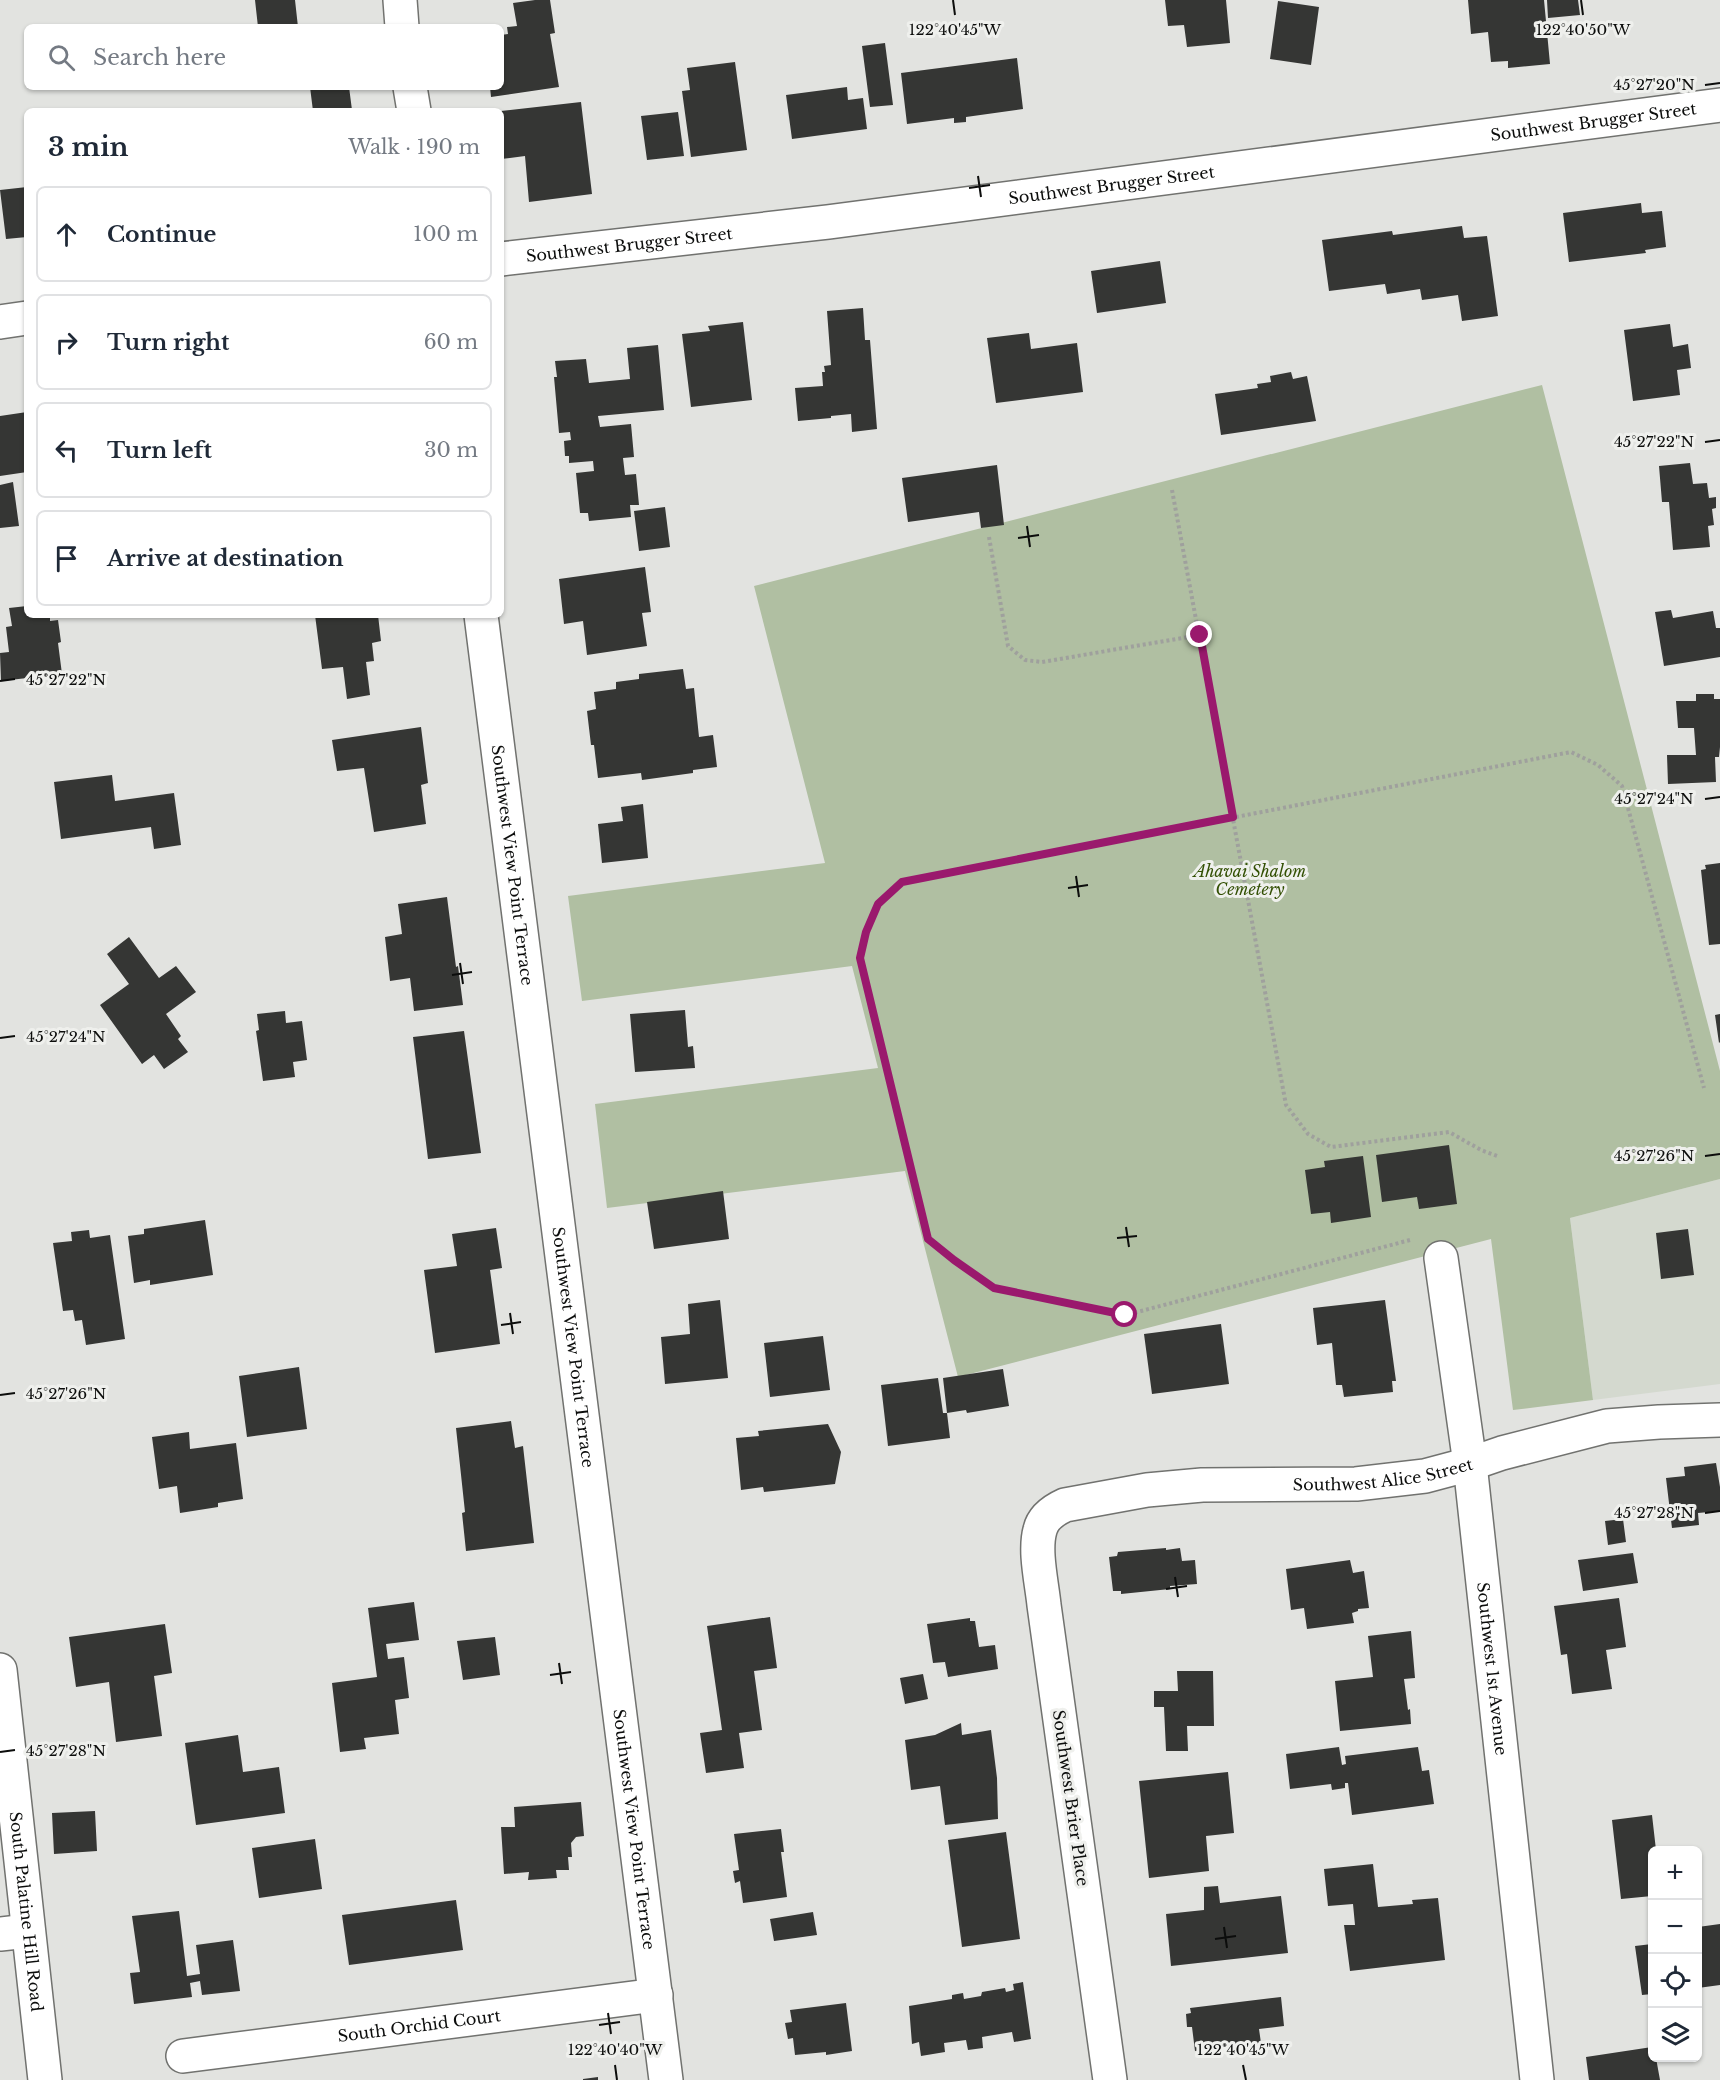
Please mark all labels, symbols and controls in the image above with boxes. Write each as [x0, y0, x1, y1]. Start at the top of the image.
text: 122°40'45"W [909, 20, 1002, 39]
text: 122°40'50"W [1536, 20, 1631, 39]
search box [24, 24, 504, 90]
icon: search [45, 41, 78, 74]
text: Search here [93, 44, 226, 71]
text: 45°27'20"N [1613, 75, 1695, 94]
street label: Southwest Brugger Street [1489, 98, 1698, 145]
text: 3 min [48, 131, 129, 163]
text: Walk · 190 m [348, 135, 480, 159]
street label: Southwest Brugger Street [1007, 161, 1216, 208]
icon: ahead [50, 218, 83, 251]
text: Continue [107, 221, 216, 248]
text: 100 m [413, 222, 478, 246]
street label: Southwest Brugger Street [525, 223, 733, 266]
icon: right [50, 326, 83, 359]
text: Turn right [107, 329, 229, 356]
text: 60 m [424, 330, 478, 354]
text: 45°27'22"N [1614, 432, 1694, 451]
icon: left [50, 434, 83, 467]
text: Turn left [107, 437, 212, 464]
text: 30 m [424, 438, 478, 462]
icon: arrive [50, 542, 83, 575]
text: Arrive at destination [107, 545, 344, 572]
route end [1186, 621, 1212, 647]
text: 45°27'22"N [26, 670, 106, 689]
street label: Southwest View Point Terrace [487, 743, 538, 987]
text: 45°27'24"N [1614, 789, 1694, 808]
park label: Ahavai Shalom Cemetery [1192, 861, 1306, 899]
text: 45°27'24"N [26, 1027, 106, 1046]
text: 45°27'26"N [1614, 1146, 1694, 1165]
street label: Southwest View Point Terrace [548, 1226, 599, 1469]
route start [1111, 1301, 1137, 1327]
text: 45°27'26"N [26, 1384, 106, 1403]
street label: Southwest Alice Street [1293, 1454, 1475, 1494]
text: 45°27'28"N [1614, 1503, 1694, 1522]
street label: Southwest 1st Avenue [1473, 1581, 1512, 1756]
street label: Southwest View Point Terrace [609, 1708, 659, 1951]
street label: Southwest Brier Place [1049, 1709, 1093, 1887]
text: 45°27'28"N [26, 1741, 106, 1760]
street label: South Palatine Hill Road [6, 1810, 47, 2013]
map controls [1648, 1846, 1702, 2062]
button: + [1648, 1846, 1702, 1900]
button: − [1648, 1900, 1702, 1954]
button: locate [1648, 1954, 1702, 2008]
street label: South Orchid Court [336, 2005, 502, 2046]
button: layers [1648, 2008, 1702, 2062]
text: 122°40'40"W [568, 2040, 663, 2059]
text: 122°40'45"W [1197, 2040, 1290, 2059]

